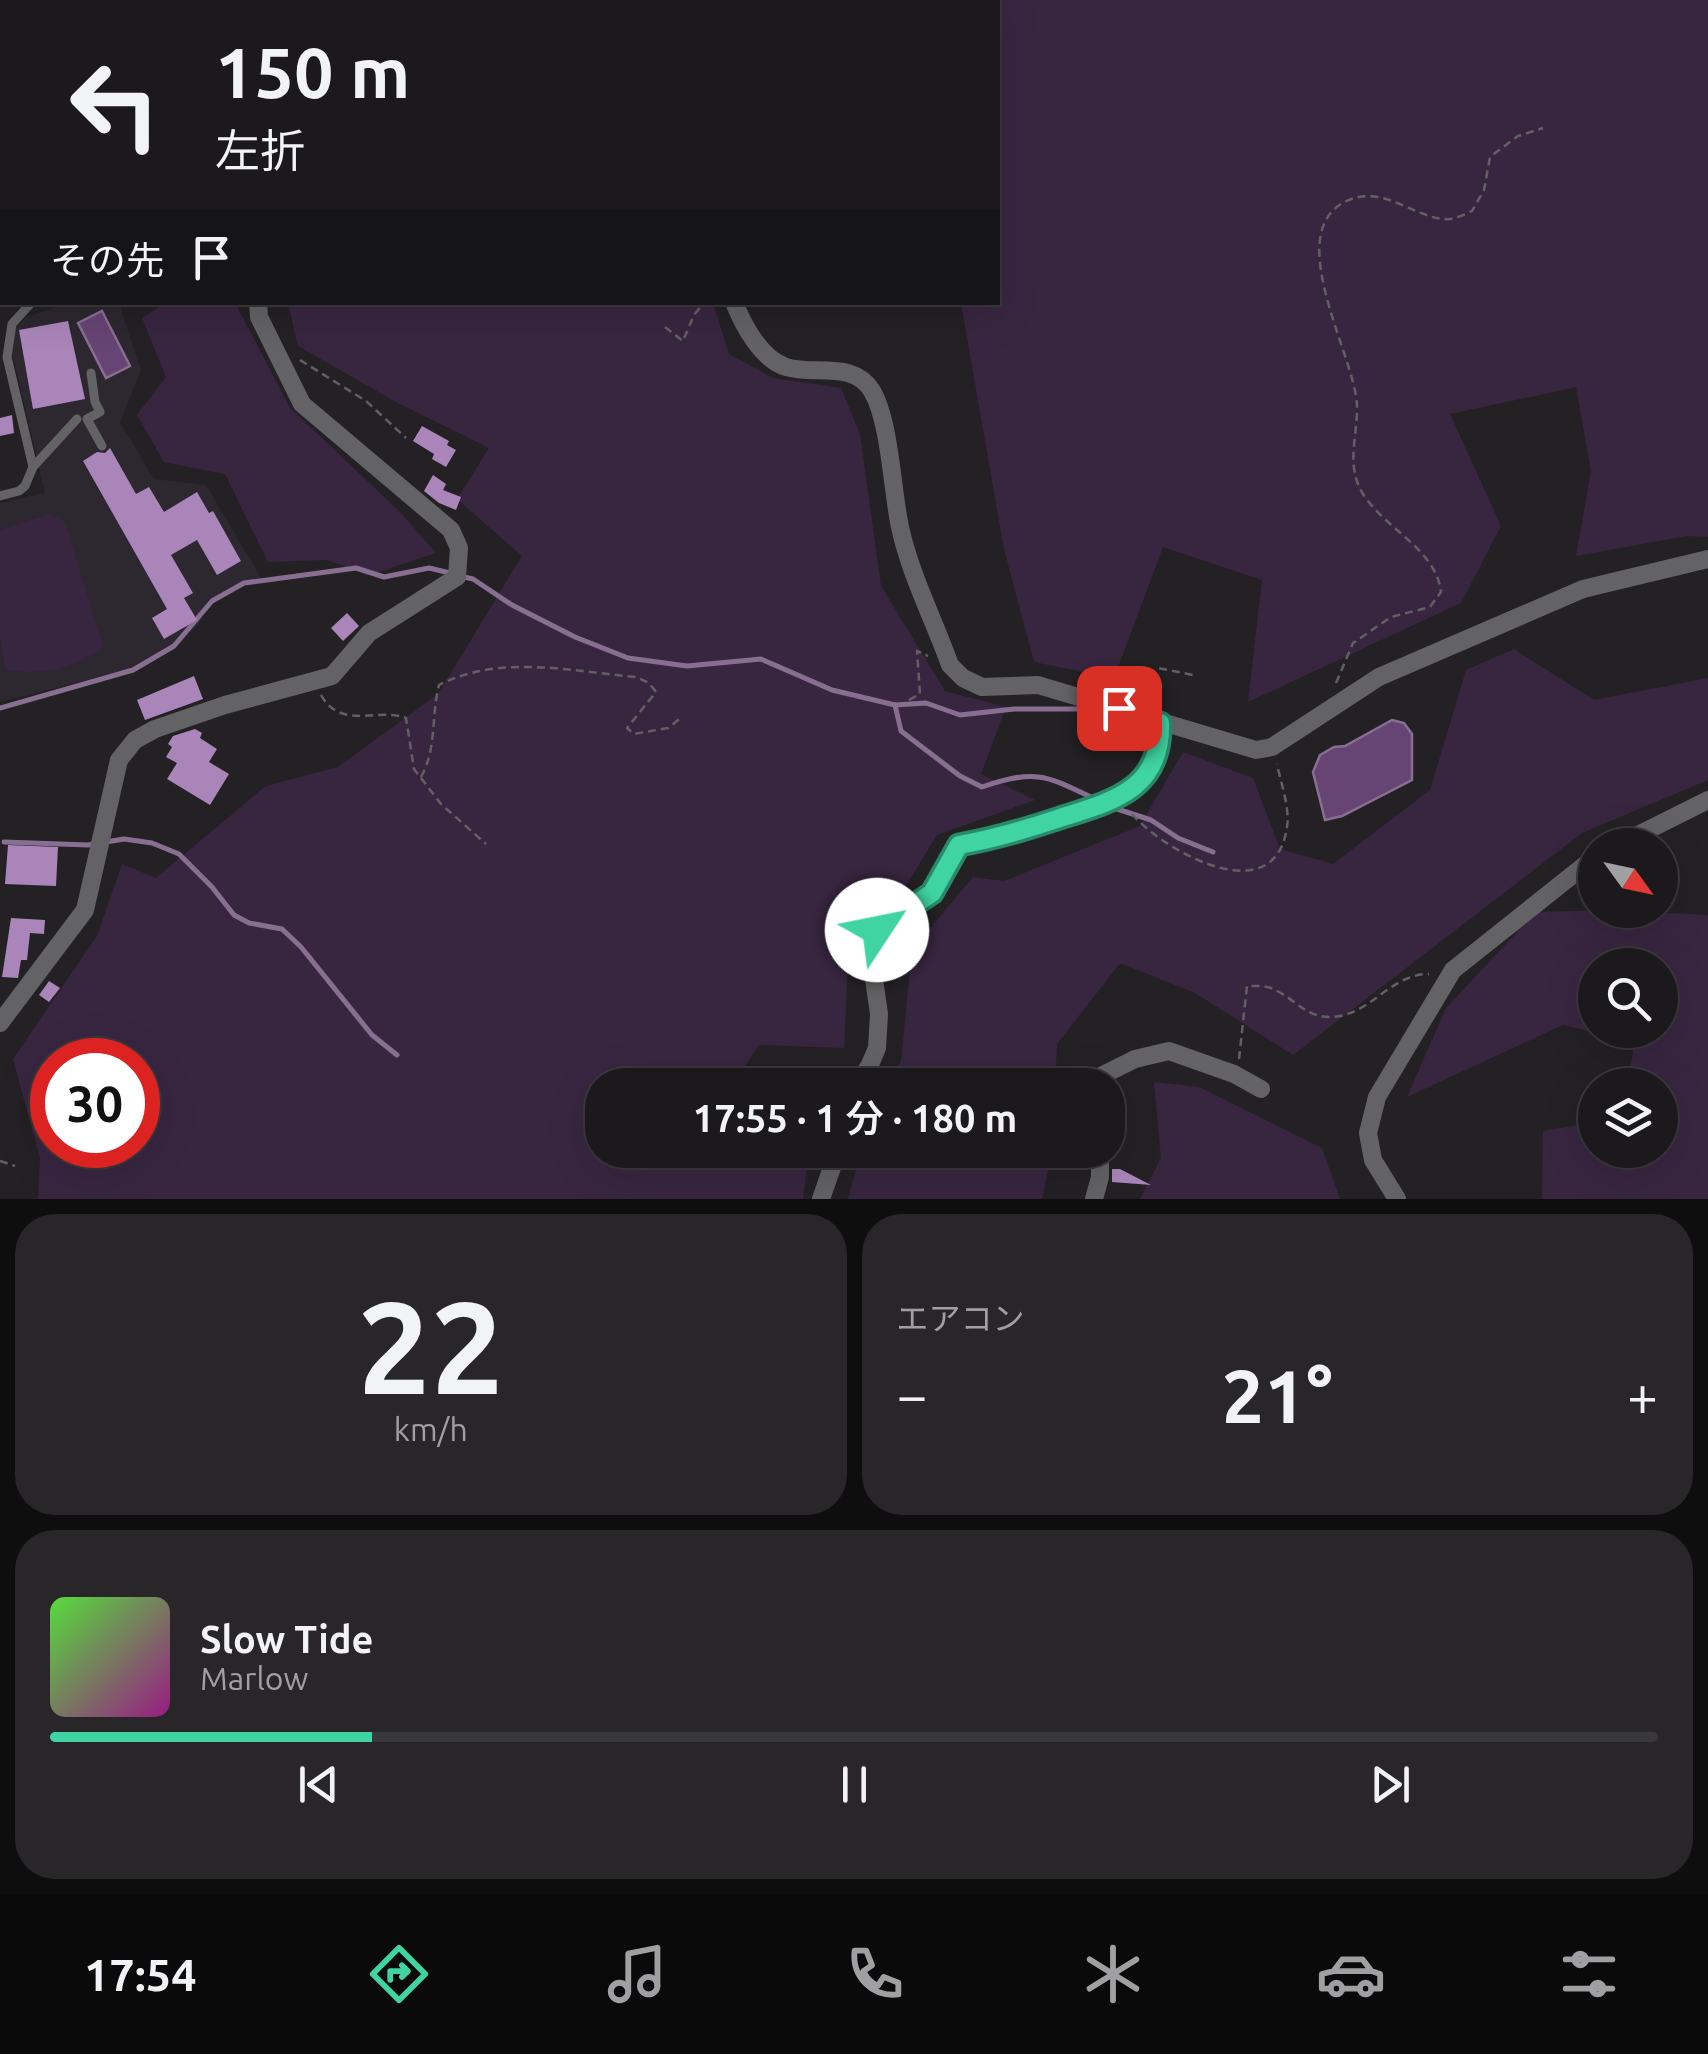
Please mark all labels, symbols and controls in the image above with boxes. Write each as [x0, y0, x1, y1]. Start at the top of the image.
text: 150 m [215, 33, 410, 111]
icon: left [50, 40, 180, 170]
text: 左折 [215, 125, 305, 176]
icon: arrive [184, 230, 239, 285]
text: その先 [50, 239, 164, 281]
pin [1077, 666, 1162, 751]
icon: arrive [1092, 681, 1147, 736]
north arrow [1578, 828, 1678, 928]
map controls [1578, 828, 1678, 1168]
position arrow [825, 878, 929, 982]
button: search [1578, 948, 1678, 1048]
speed limit sign: 30 [30, 1038, 160, 1168]
button: layers [1578, 1068, 1678, 1168]
text: 17:55 · 1 分 · 180 m [693, 1097, 1017, 1139]
text: 22 [357, 1273, 504, 1419]
text: エアコン [897, 1300, 1025, 1336]
text: 21° [1222, 1353, 1333, 1437]
text: − [897, 1364, 928, 1425]
text: + [1627, 1364, 1658, 1425]
text: km/h [394, 1411, 468, 1447]
text: Slow Tide [200, 1618, 373, 1660]
text: Marlow [200, 1660, 308, 1696]
icon: previous [291, 1757, 346, 1812]
icon: pause [827, 1757, 882, 1812]
icon: next [1363, 1757, 1418, 1812]
icon: directions [364, 1939, 434, 2009]
icon: music [602, 1939, 672, 2009]
icon: phone [840, 1939, 910, 2009]
icon: climate [1078, 1939, 1148, 2009]
icon: car [1316, 1939, 1386, 2009]
icon: filters [1554, 1939, 1624, 2009]
text: 17:54 [84, 1949, 197, 2000]

